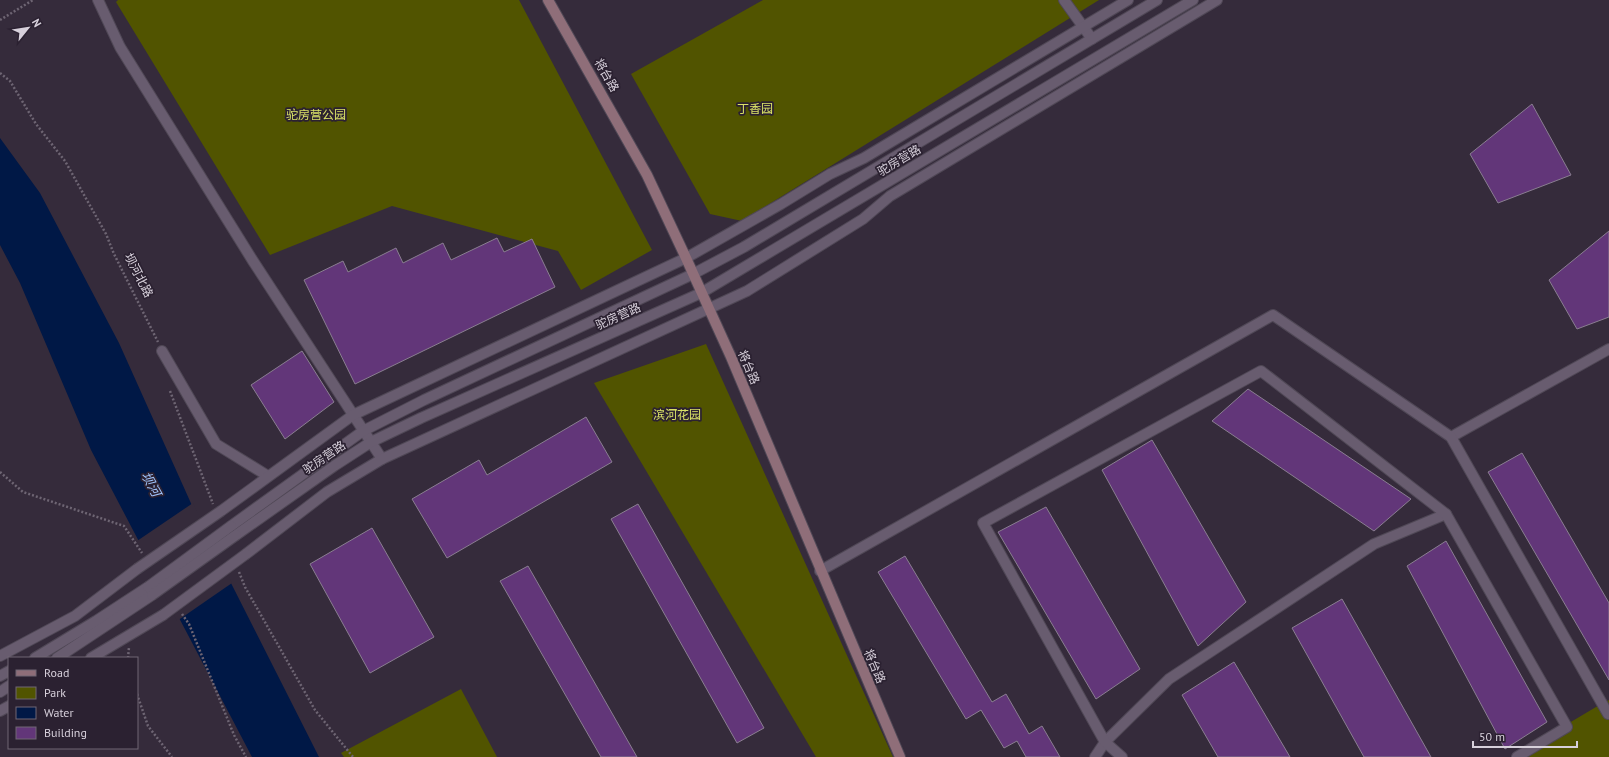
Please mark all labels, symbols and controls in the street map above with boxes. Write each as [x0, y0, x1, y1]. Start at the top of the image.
north arrow [8, 8, 48, 48]
text: N [29, 16, 45, 30]
street label: 将台路 [592, 56, 622, 94]
park label: 丁香园 [737, 101, 773, 116]
park label: 驼房营公园 [286, 107, 346, 122]
street label: 驼房营路 [875, 141, 923, 179]
street label: 坝河北路 [121, 250, 157, 300]
street label: 驼房营路 [593, 299, 643, 333]
street label: 将台路 [735, 347, 763, 387]
park label: 滨河花园 [653, 407, 701, 422]
street label: 驼房营路 [300, 437, 348, 477]
water label: 坝河 [137, 469, 166, 502]
street label: 将台路 [861, 646, 889, 686]
legend [8, 657, 138, 749]
text: Road [44, 665, 69, 680]
text: Park [44, 685, 66, 700]
text: Water [44, 705, 74, 720]
scale bar [1473, 723, 1577, 749]
text: Building [44, 725, 87, 740]
text: 50 m [1479, 729, 1505, 744]

